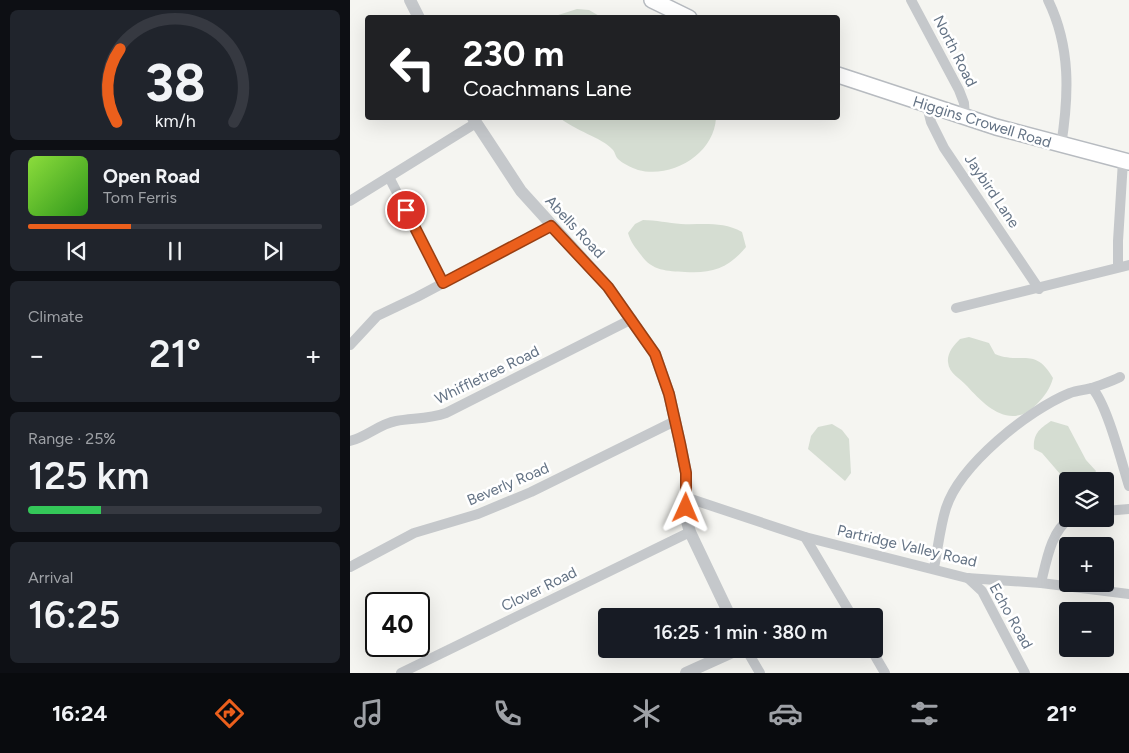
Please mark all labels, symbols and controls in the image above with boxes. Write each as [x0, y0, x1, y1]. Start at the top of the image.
street label: North Road [929, 12, 981, 90]
text: 230 m [463, 33, 564, 75]
icon: left [380, 35, 445, 100]
text: 38 [145, 52, 205, 114]
text: Coachmans Lane [463, 75, 632, 102]
street label: Higgins Crowell Road [911, 92, 1053, 152]
text: km/h [155, 110, 195, 131]
street label: Jaybird Lane [961, 151, 1023, 231]
text: Open Road [103, 165, 200, 188]
text: Tom Ferris [103, 188, 177, 207]
pin [385, 189, 427, 231]
street label: Abells Road [541, 192, 609, 262]
icon: arrive [392, 196, 420, 224]
icon: previous [63, 237, 91, 265]
icon: pause [161, 237, 189, 265]
icon: next [259, 237, 287, 265]
text: Climate [28, 307, 83, 326]
text: 21° [149, 331, 201, 377]
text: − [28, 338, 45, 372]
text: + [305, 338, 322, 372]
street label: Whiffletree Road [432, 342, 542, 408]
text: Range · 25% [28, 429, 116, 448]
text: 125 km [28, 453, 149, 499]
street label: Beverly Road [464, 459, 552, 509]
map controls [1059, 472, 1114, 657]
button: layers [1059, 472, 1114, 527]
position arrow [659, 481, 711, 533]
street label: Partridge Valley Road [835, 521, 979, 571]
button: + [1059, 537, 1114, 592]
street label: Clover Road [498, 563, 580, 615]
text: Arrival [28, 568, 73, 587]
street label: Echo Road [986, 580, 1036, 652]
text: 16:25 [28, 592, 120, 638]
speed limit sign: 40 [365, 592, 430, 657]
button: − [1059, 602, 1114, 657]
text: 16:25 · 1 min · 380 m [654, 621, 827, 644]
icon: directions [212, 696, 247, 731]
icon: music [351, 696, 386, 731]
icon: phone [490, 696, 525, 731]
icon: climate [629, 696, 664, 731]
icon: car [768, 696, 803, 731]
icon: filters [907, 696, 942, 731]
text: 16:24 [52, 700, 107, 727]
text: 21° [1047, 700, 1077, 727]

